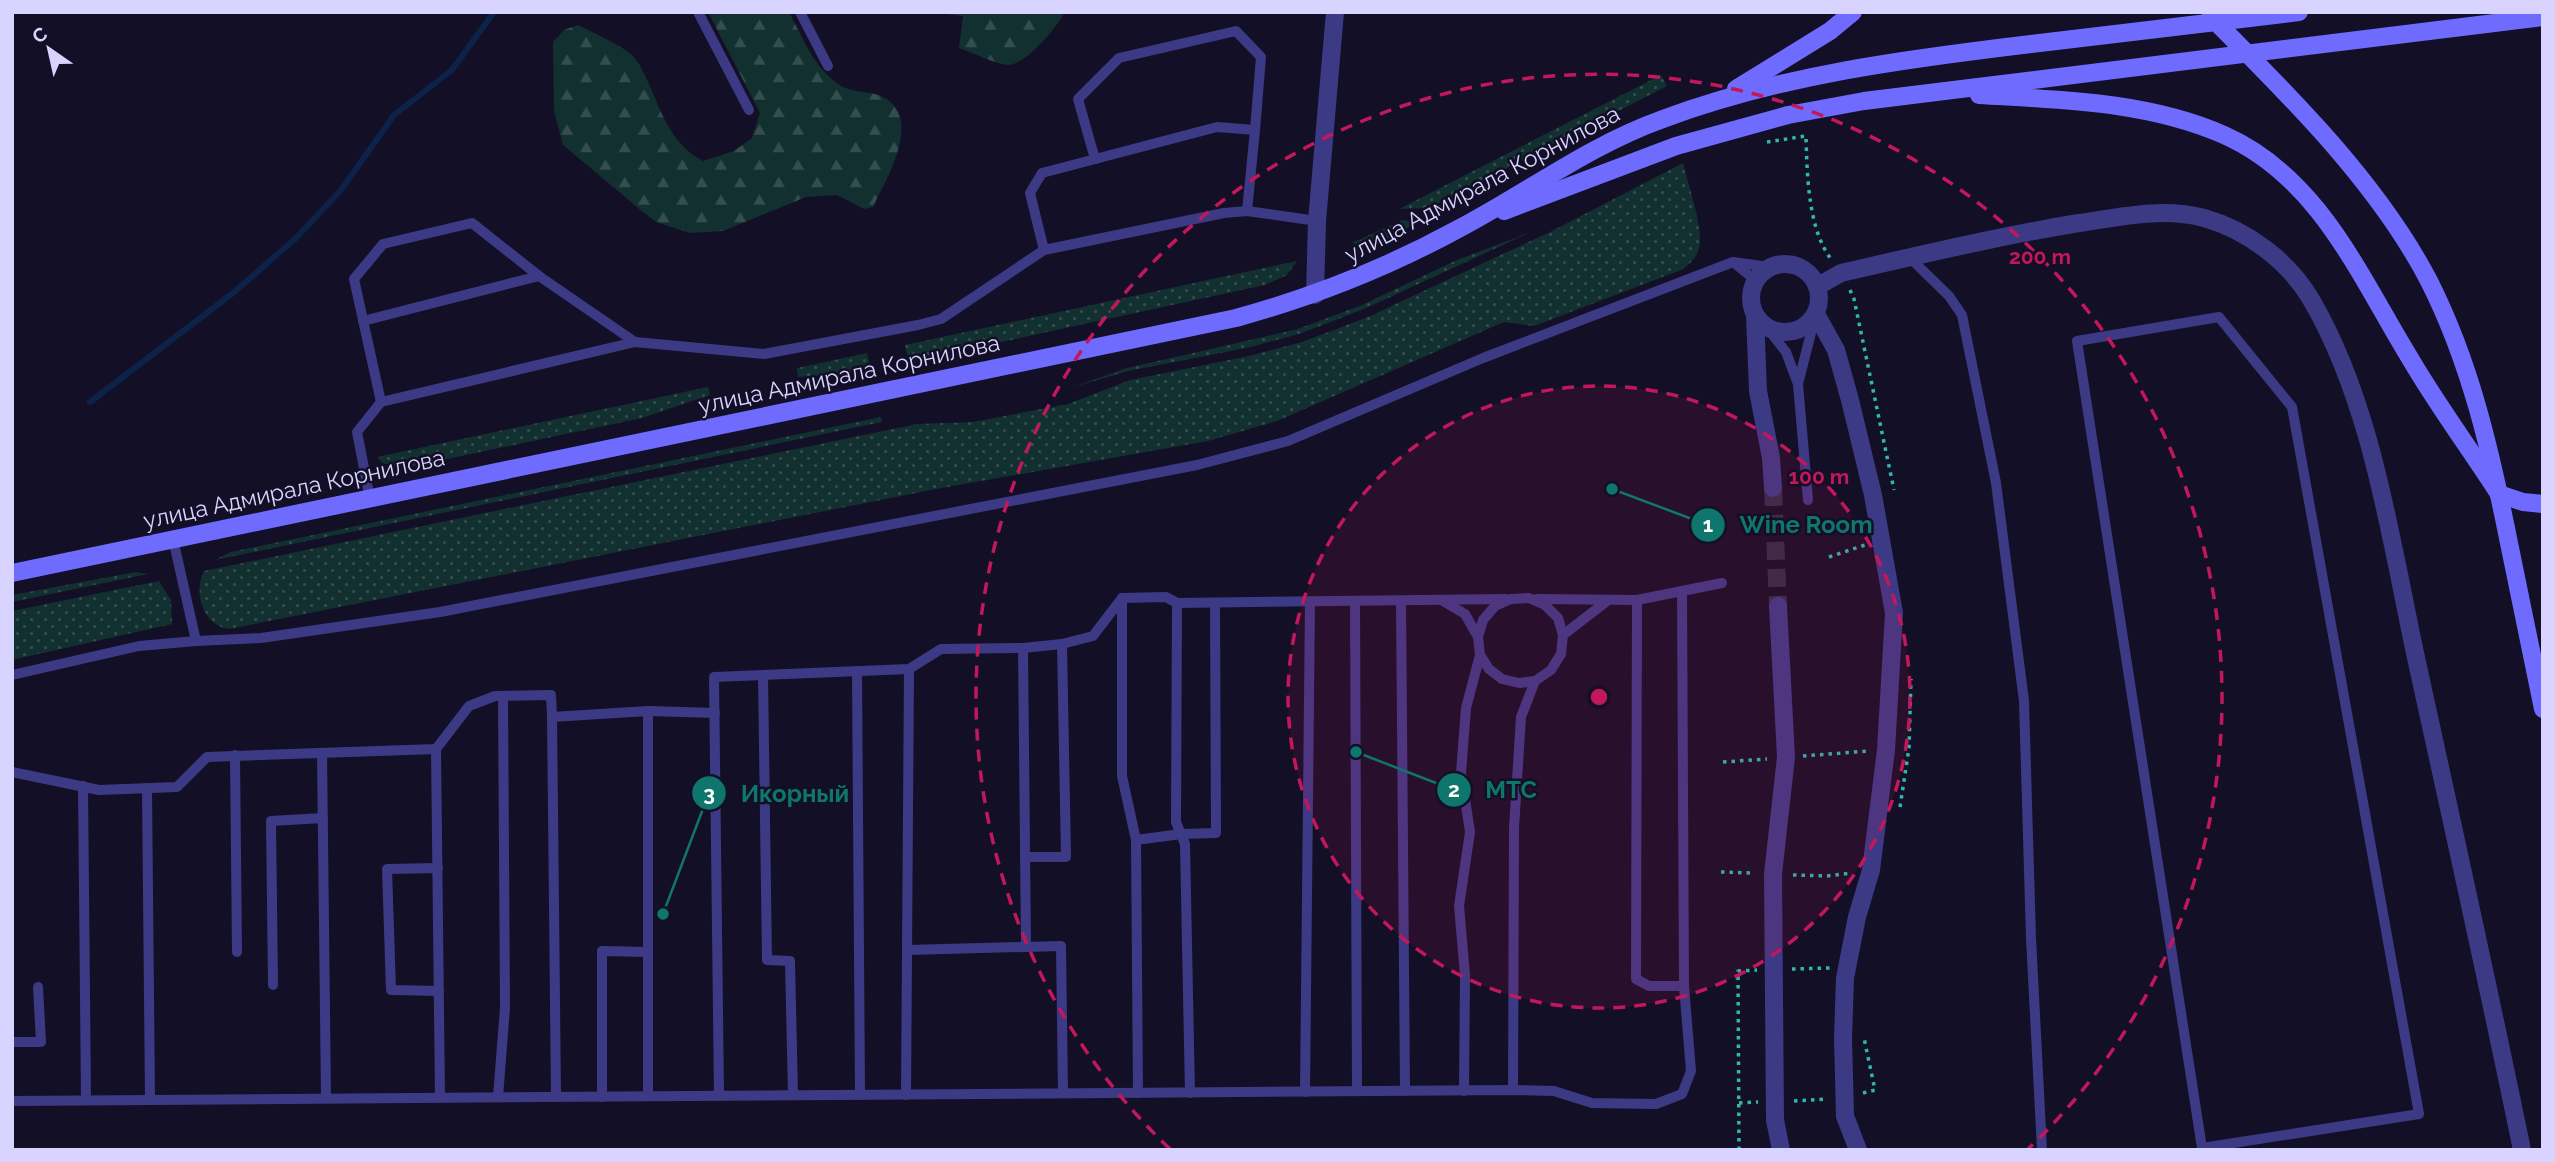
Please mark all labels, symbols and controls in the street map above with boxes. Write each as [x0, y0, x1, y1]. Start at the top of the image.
north arrow [14, 14, 84, 84]
text: С [28, 22, 51, 48]
street label: улица Адмирала Корнилова [1340, 99, 1624, 268]
text: 200 m [2009, 244, 2071, 269]
street label: улица Адмирала Корнилова [696, 328, 1002, 419]
street label: улица Адмирала Корнилова [141, 443, 447, 534]
text: 100 m [1789, 464, 1849, 489]
callout: Wine Room [1690, 503, 1886, 548]
text: Wine Room [1740, 510, 1873, 539]
text: 1 [1703, 512, 1713, 537]
centre of rings [1587, 685, 1611, 709]
callout: МТС [1436, 767, 1551, 812]
callout: Икорный [692, 771, 863, 816]
text: МТС [1485, 775, 1537, 804]
text: 2 [1448, 777, 1460, 802]
text: Икорный [741, 779, 849, 808]
text: 3 [703, 781, 715, 806]

